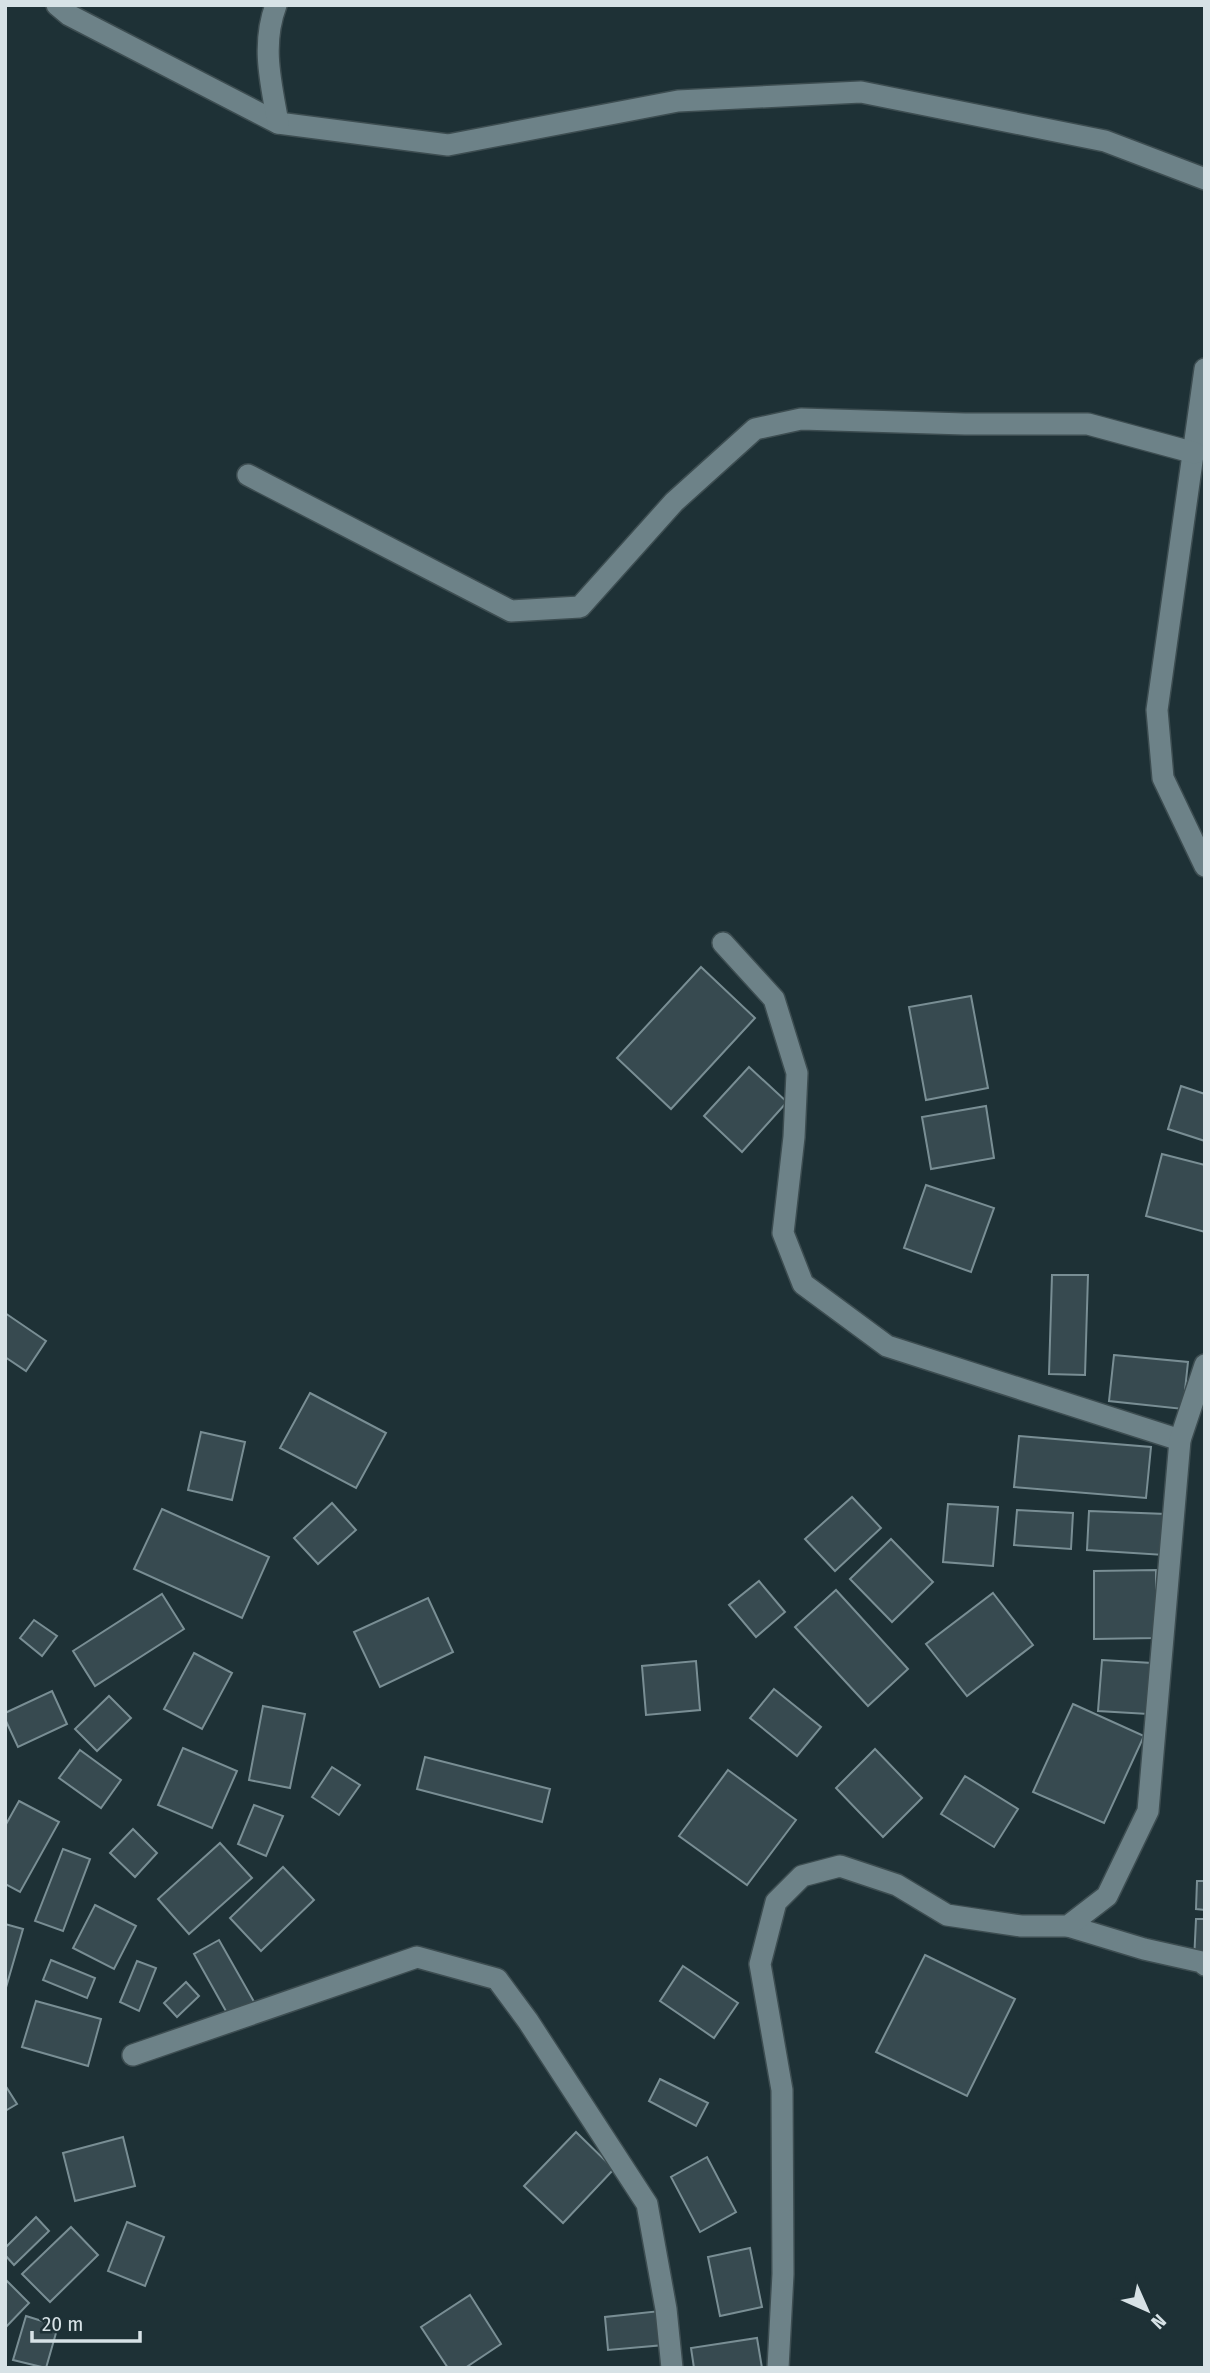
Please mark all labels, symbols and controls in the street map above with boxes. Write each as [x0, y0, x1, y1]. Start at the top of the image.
north arrow [1112, 2275, 1182, 2345]
scale bar [32, 2300, 140, 2344]
text: N [1147, 2310, 1171, 2334]
text: 20 m [42, 2311, 83, 2337]

